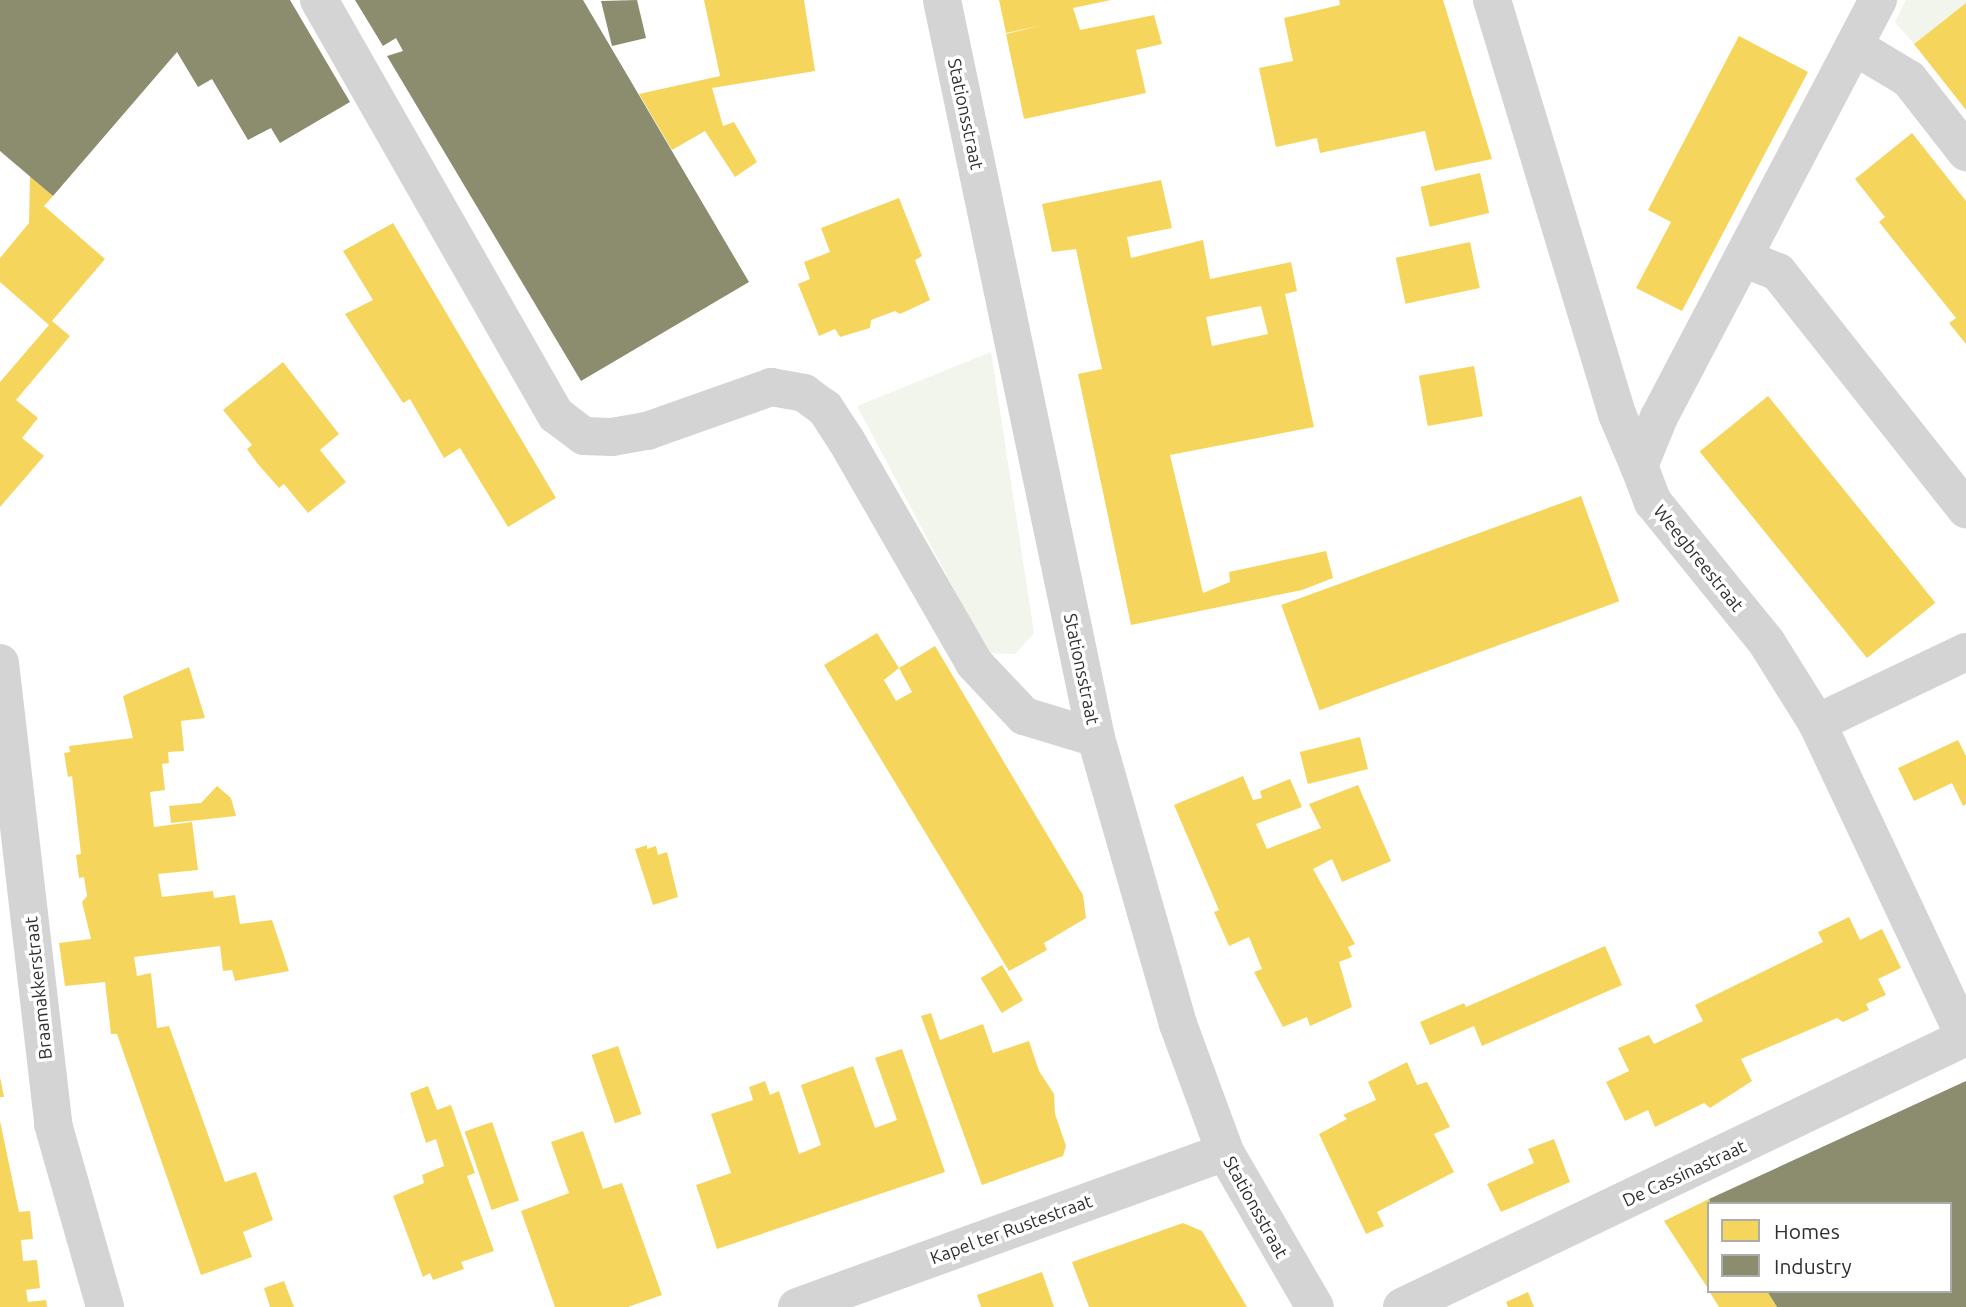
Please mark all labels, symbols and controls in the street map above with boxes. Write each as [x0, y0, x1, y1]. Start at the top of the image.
street label: Stationsstraat [944, 56, 988, 172]
street label: Weegbreestraat [1649, 500, 1749, 616]
street label: Stationsstraat [1060, 611, 1104, 727]
street label: Braamakkerstraat [20, 916, 56, 1060]
street label: De Cassinastraat [1619, 1135, 1749, 1211]
street label: Stationsstraat [1219, 1152, 1293, 1262]
street label: Kapel ter Rustestraat [927, 1190, 1095, 1268]
legend [1707, 1202, 1952, 1293]
text: Homes [1774, 1219, 1840, 1243]
text: Industry [1774, 1254, 1852, 1278]

